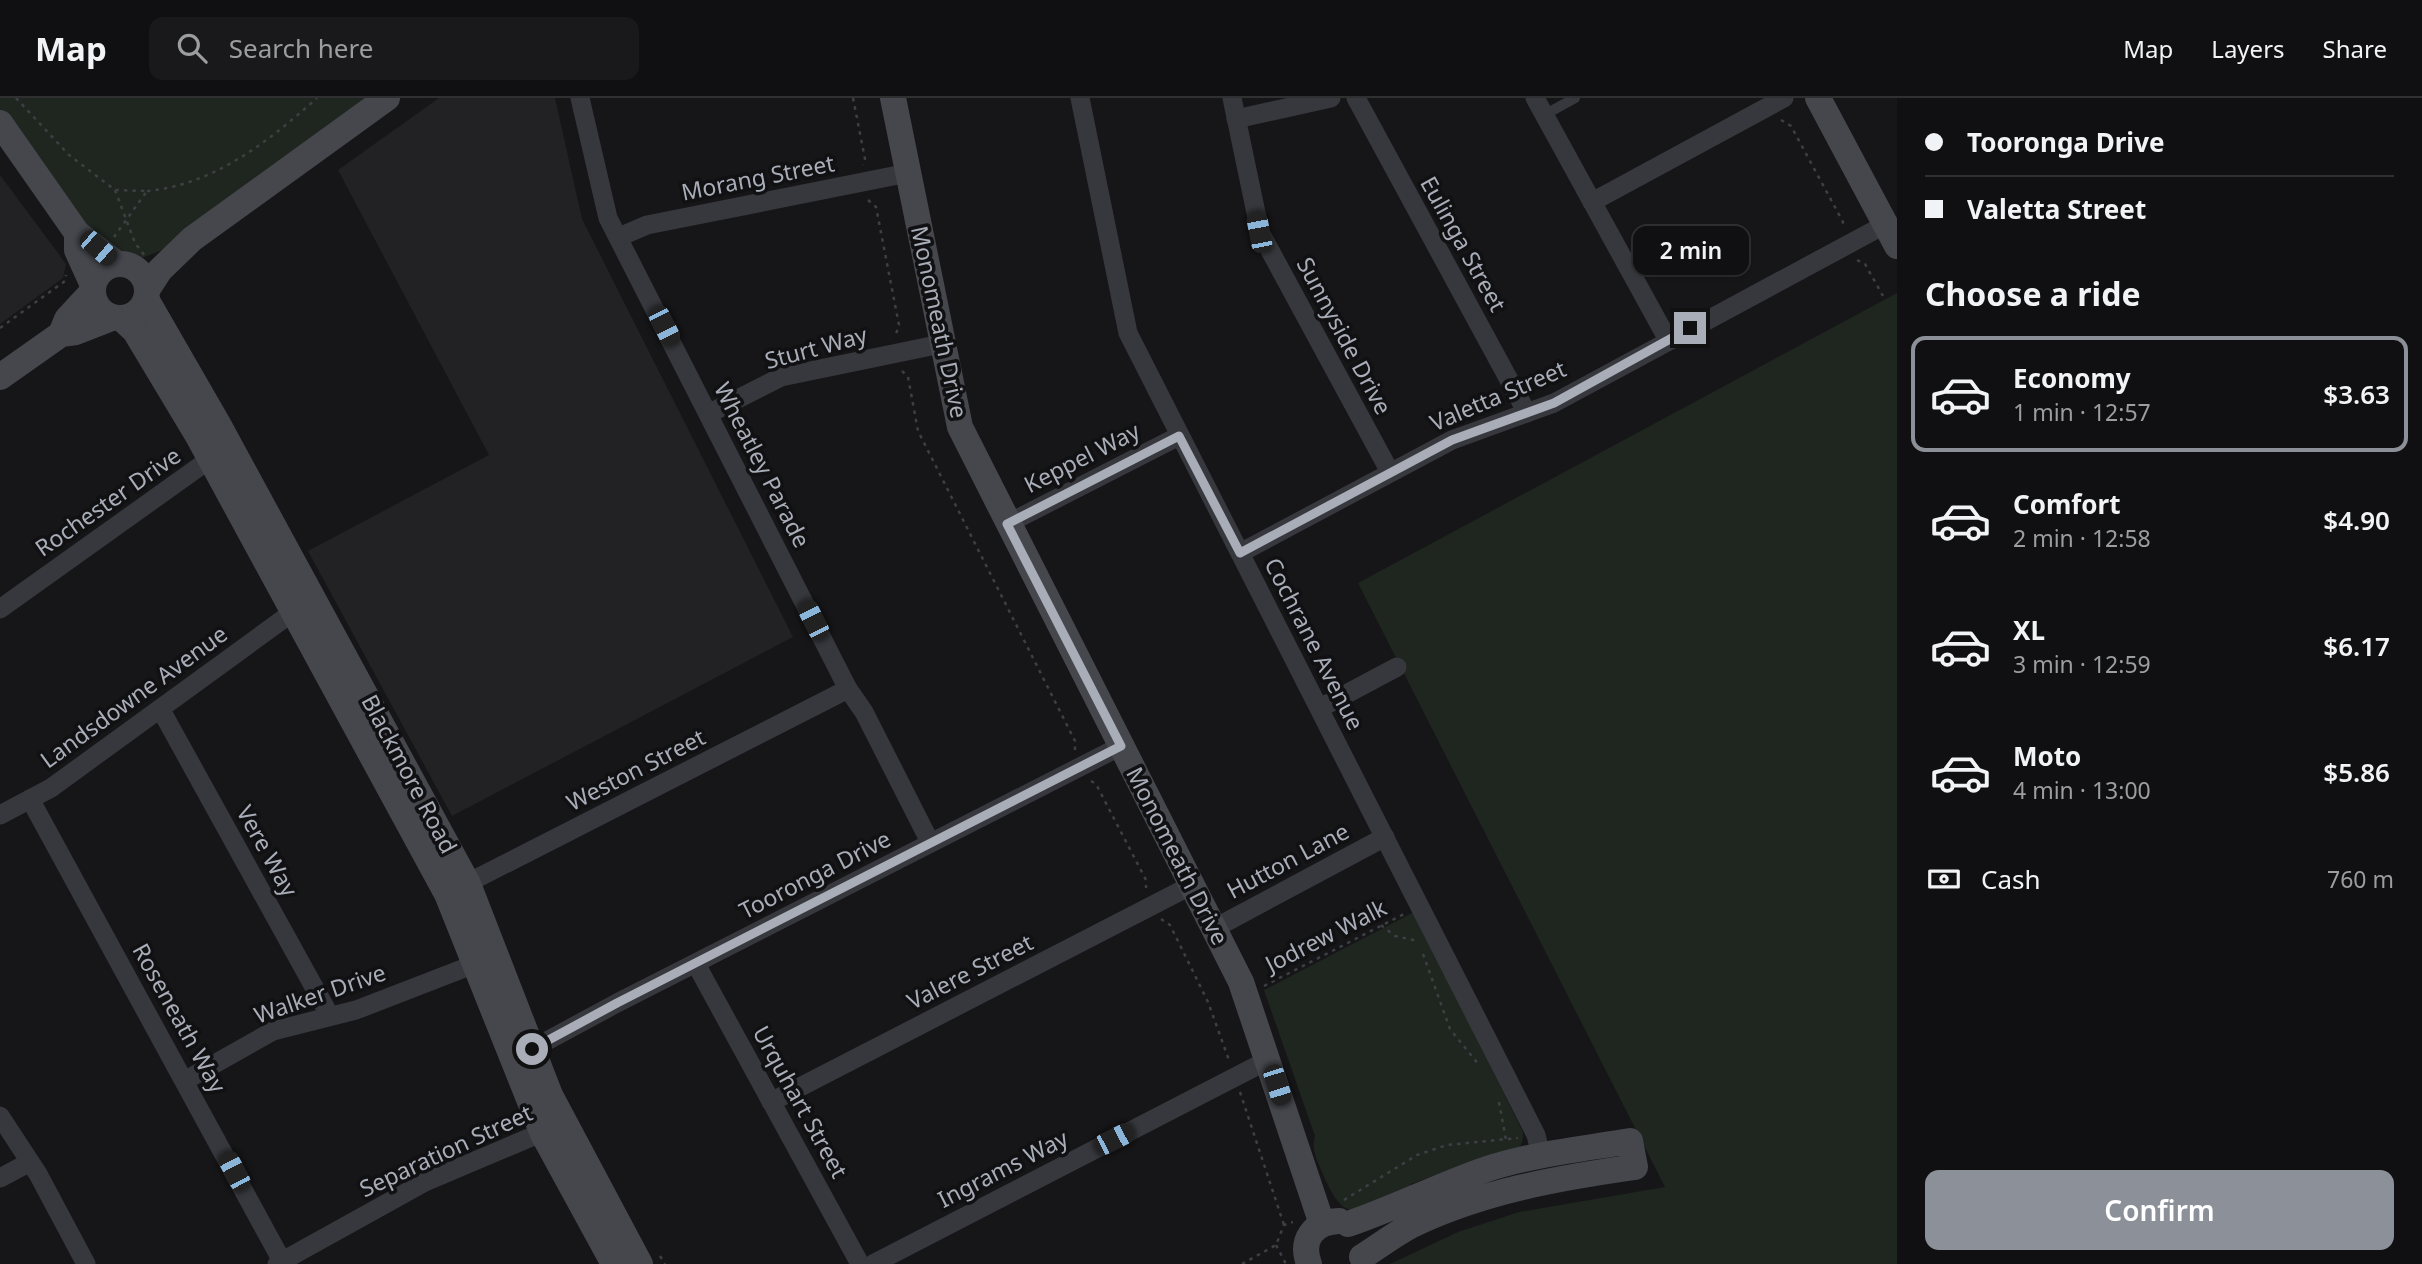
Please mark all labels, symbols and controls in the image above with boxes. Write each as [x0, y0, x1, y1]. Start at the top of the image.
search box [149, 17, 639, 80]
text: Map [35, 26, 107, 71]
icon: search [173, 29, 211, 67]
text: Search here [229, 30, 373, 66]
text: Map [2123, 32, 2173, 65]
text: Layers [2211, 32, 2285, 65]
text: Share [2323, 32, 2387, 65]
text: Tooronga Drive [1967, 124, 2165, 160]
street label: Morang Street [679, 146, 837, 208]
street label: Eulinga Street [1413, 170, 1514, 317]
text: Valetta Street [1967, 191, 2146, 227]
car [1245, 209, 1274, 255]
street label: Monomeath Drive [904, 223, 976, 421]
car [76, 226, 121, 270]
callout: 2 min [1632, 226, 1748, 275]
text: 2 min [1660, 234, 1722, 266]
street label: Sunnyside Drive [1290, 251, 1400, 420]
text: Choose a ride [1925, 272, 2141, 315]
car [646, 303, 683, 349]
route end [1674, 312, 1706, 344]
street label: Sturt Way [761, 318, 871, 376]
street label: Valetta Street [1425, 352, 1571, 438]
text: Economy [2013, 360, 2131, 396]
icon: car [1929, 363, 1992, 426]
street label: Wheatley Parade [707, 376, 818, 553]
text: $3.63 [2323, 376, 2390, 412]
text: 1 min · 12:57 [2013, 396, 2151, 428]
street label: Keppel Way [1018, 414, 1145, 500]
street label: Rochester Drive [28, 439, 187, 563]
text: Comfort [2013, 486, 2121, 522]
icon: car [1929, 489, 1992, 552]
text: $4.90 [2323, 502, 2390, 538]
text: 2 min · 12:58 [2013, 522, 2151, 554]
street label: Cochrane Avenue [1258, 552, 1372, 735]
car [795, 597, 832, 643]
text: XL [2013, 612, 2045, 648]
icon: car [1929, 615, 1992, 678]
street label: Landsdowne Avenue [33, 617, 233, 775]
text: $6.17 [2323, 628, 2390, 664]
text: 3 min · 12:59 [2013, 648, 2151, 680]
street label: Blackmore Road [354, 688, 465, 859]
street label: Weston Street [561, 720, 710, 818]
text: Moto [2013, 738, 2081, 774]
icon: car [1929, 741, 1992, 804]
text: $5.86 [2323, 754, 2390, 790]
street label: Monomeath Drive [1119, 761, 1237, 950]
text: 4 min · 13:00 [2013, 774, 2151, 806]
street label: Vere Way [230, 799, 306, 902]
street label: Hutton Lane [1221, 815, 1354, 906]
street label: Tooronga Drive [733, 822, 896, 926]
icon: cash [1925, 860, 1963, 898]
text: Cash [1981, 861, 2041, 897]
text: 760 m [2327, 863, 2394, 895]
street label: Jodrew Walk [1258, 891, 1392, 980]
street label: Valere Street [901, 926, 1038, 1017]
street label: Roseneath Way [126, 937, 234, 1098]
street label: Walker Drive [250, 956, 390, 1031]
street label: Urquhart Street [746, 1020, 856, 1183]
route start [516, 1033, 548, 1065]
car [1261, 1062, 1294, 1108]
street label: Separation Street [354, 1096, 537, 1204]
car [1091, 1120, 1138, 1158]
street label: Ingrams Way [932, 1121, 1073, 1215]
car [215, 1148, 254, 1194]
button: Confirm [1925, 1170, 2394, 1250]

